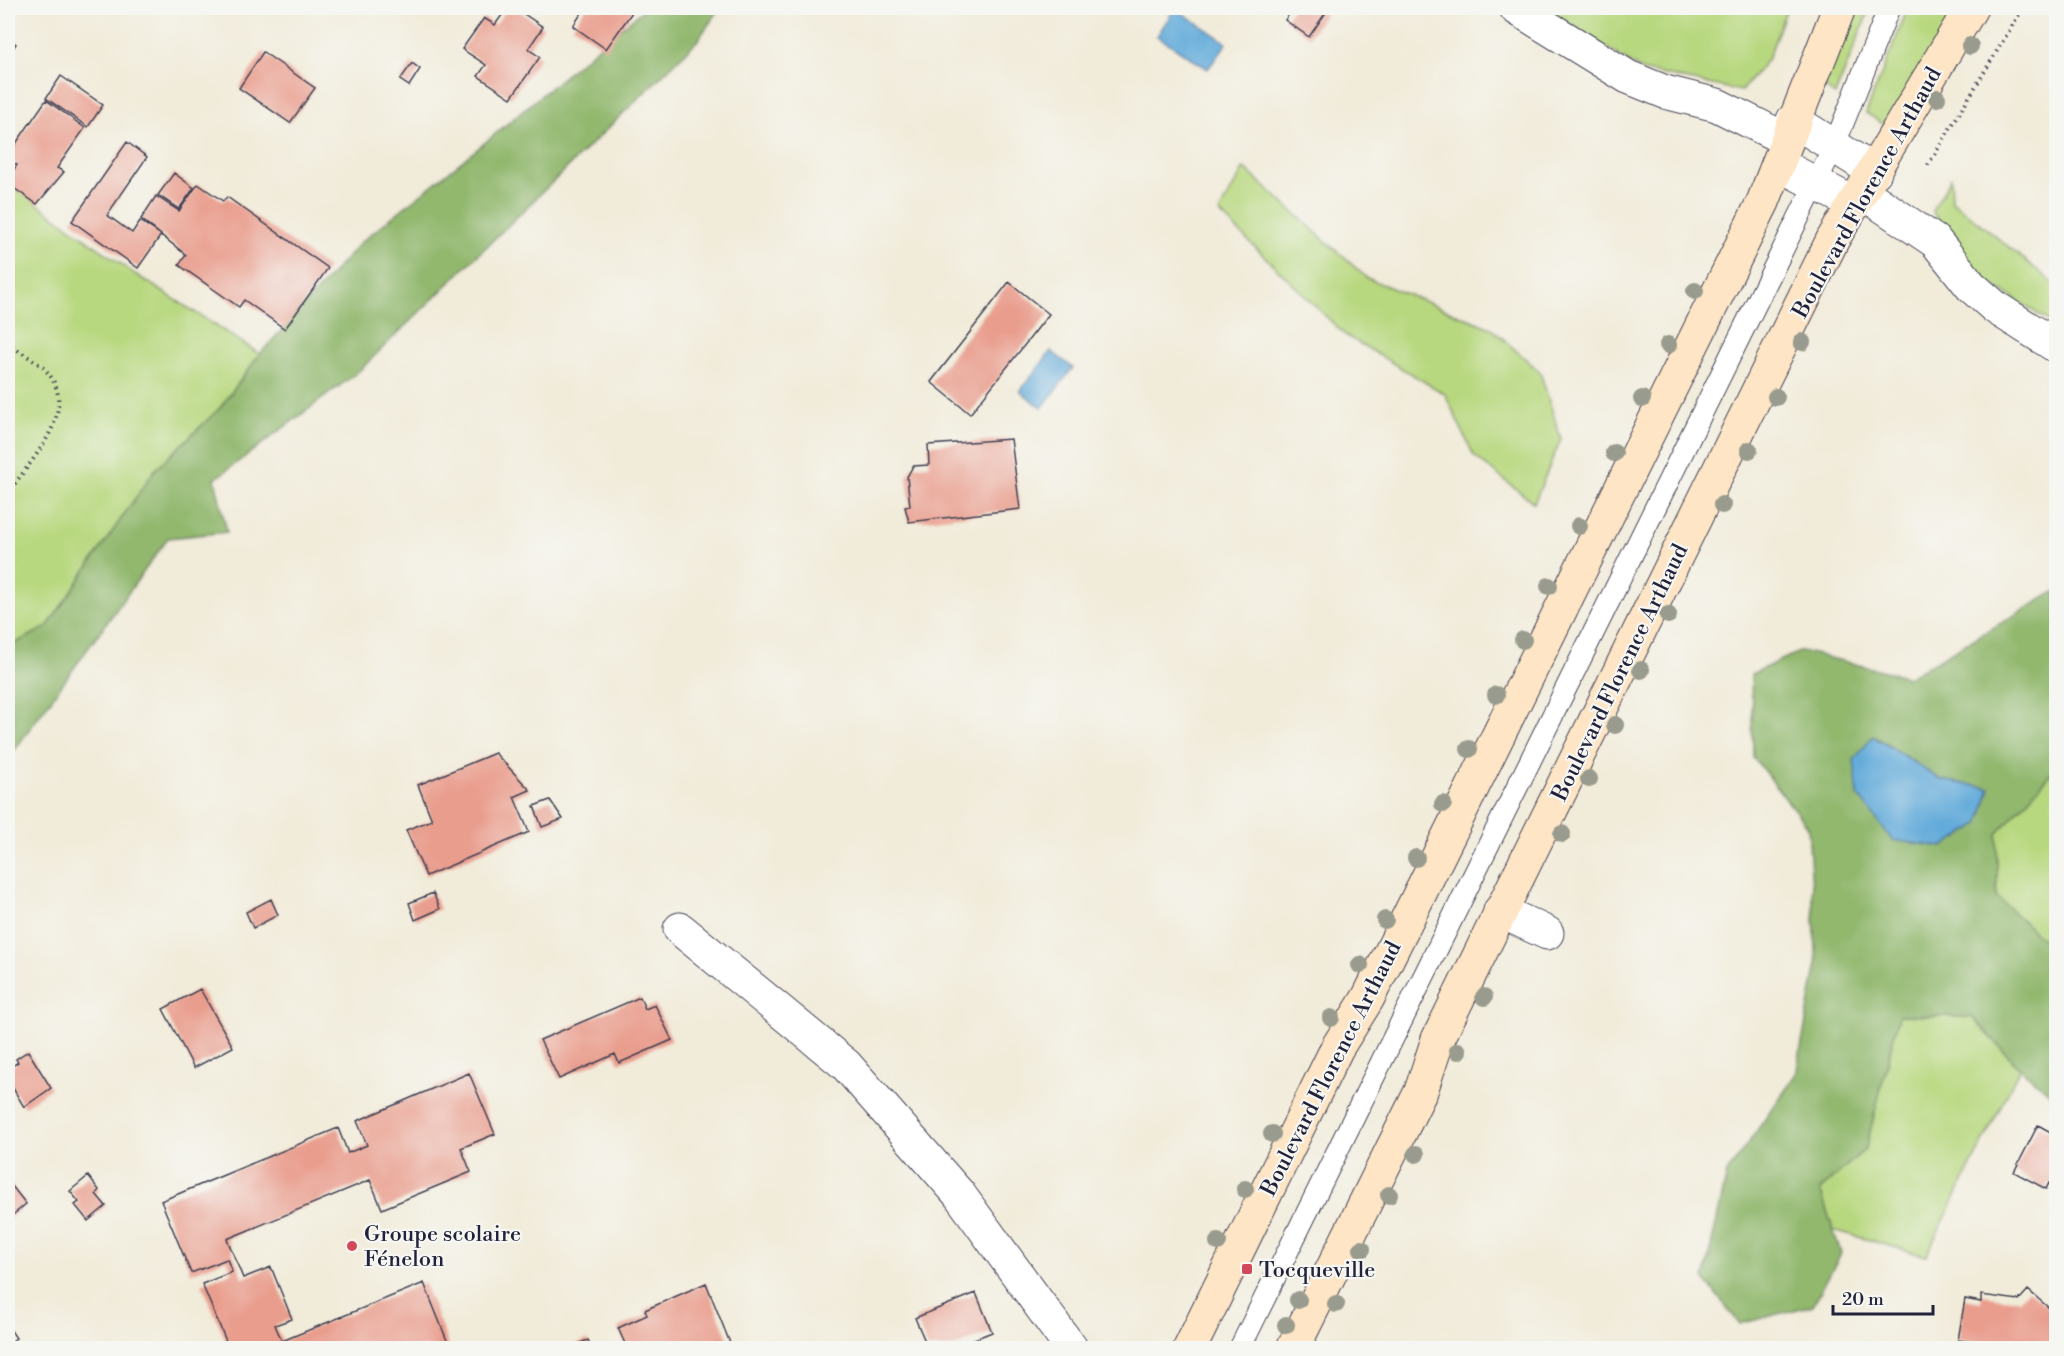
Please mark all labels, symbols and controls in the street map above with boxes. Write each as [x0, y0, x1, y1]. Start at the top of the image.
street label: Boulevard Florence Arthaud [1787, 62, 1948, 324]
street label: Boulevard Florence Arthaud [1546, 539, 1695, 806]
street label: Boulevard Florence Arthaud [1255, 936, 1408, 1202]
place label: Groupe scolaire Fénelon [364, 1221, 521, 1273]
marker: Groupe scolaire Fénelon [345, 1239, 359, 1253]
place label: Tocqueville [1259, 1257, 1375, 1284]
marker: Tocqueville [1240, 1262, 1254, 1276]
scale bar [1833, 1278, 1934, 1316]
text: 20 m [1842, 1288, 1884, 1311]

